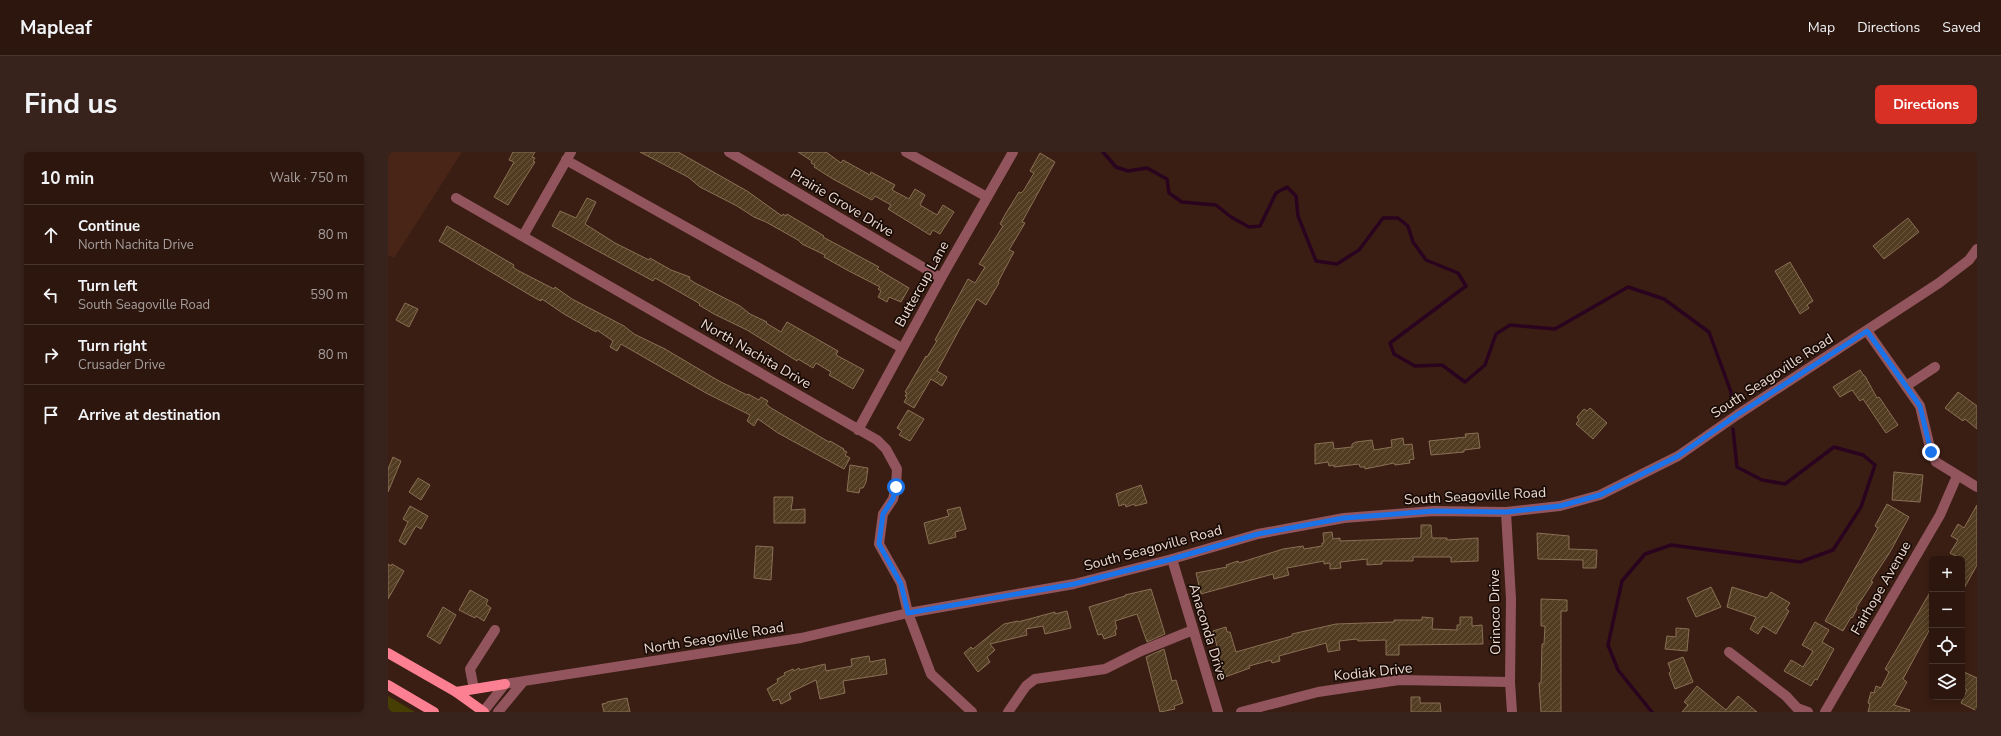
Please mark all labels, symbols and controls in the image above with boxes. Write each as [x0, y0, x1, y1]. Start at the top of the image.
text: Mapleaf [20, 15, 92, 41]
text: Map [1808, 18, 1835, 37]
text: Directions [1857, 18, 1920, 37]
text: Saved [1942, 18, 1981, 37]
text: Find us [24, 85, 118, 123]
button: Directions [1875, 85, 1977, 124]
street label: Prairie Grove Drive [787, 165, 897, 241]
text: 10 min [40, 167, 94, 190]
text: Walk · 750 m [270, 169, 348, 187]
text: Continue [78, 216, 140, 236]
icon: ahead [40, 224, 62, 246]
text: 80 m [318, 226, 348, 244]
text: North Nachita Drive [78, 236, 194, 254]
street label: Buttercup Lane [890, 238, 954, 330]
text: Turn left [78, 276, 137, 296]
icon: left [40, 284, 62, 306]
text: 590 m [310, 286, 348, 304]
text: South Seagoville Road [78, 296, 210, 314]
street label: North Nachita Drive [697, 315, 815, 393]
street label: South Seagoville Road [1707, 329, 1837, 423]
text: Turn right [78, 336, 147, 356]
icon: right [40, 344, 62, 366]
text: 80 m [318, 346, 348, 364]
text: Crusader Drive [78, 356, 165, 374]
icon: arrive [40, 404, 62, 426]
text: Arrive at destination [78, 405, 221, 425]
route end [1922, 443, 1940, 461]
route start [887, 478, 905, 496]
street label: South Seagoville Road [1403, 483, 1547, 509]
street label: South Seagoville Road [1082, 520, 1224, 576]
street label: Fairhope Avenue [1846, 537, 1916, 639]
map controls [1929, 556, 1965, 700]
button: + [1929, 556, 1965, 592]
street label: Orinoco Drive [1485, 569, 1505, 655]
street label: Anaconda Drive [1184, 581, 1232, 683]
button: − [1929, 592, 1965, 628]
street label: North Seagoville Road [643, 618, 785, 658]
button: locate [1929, 628, 1965, 664]
street label: Kodiak Drive [1333, 658, 1413, 686]
button: layers [1929, 664, 1965, 700]

